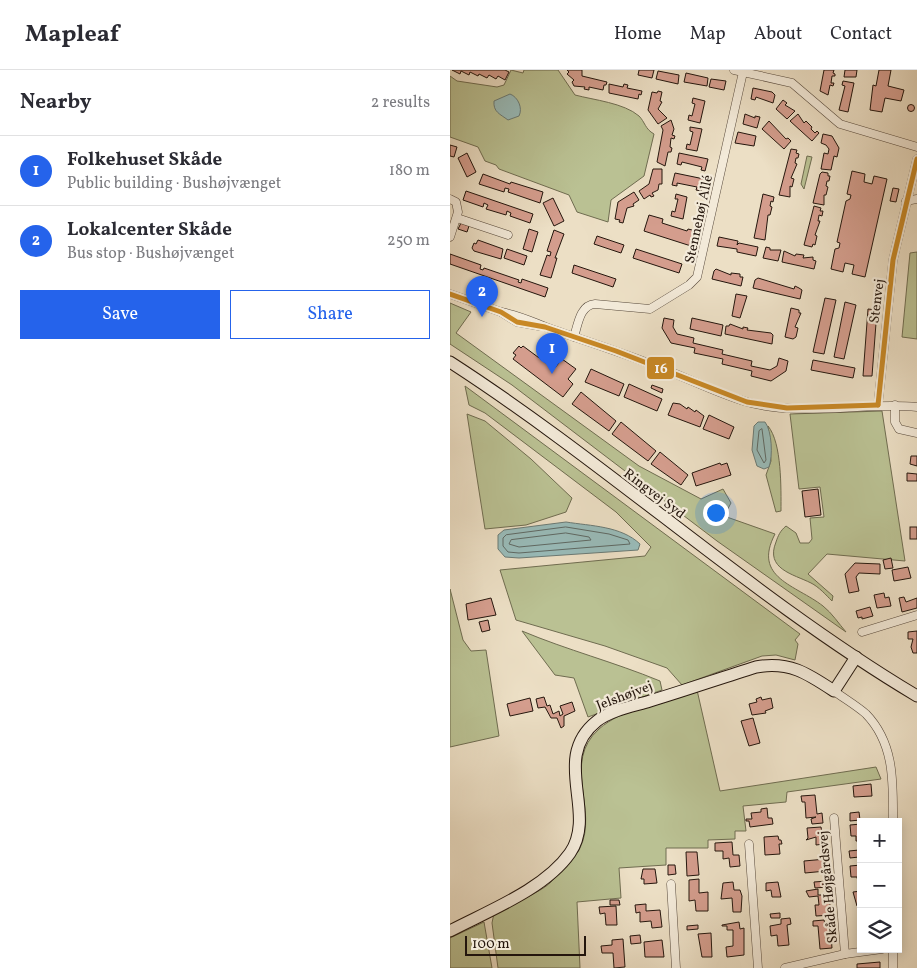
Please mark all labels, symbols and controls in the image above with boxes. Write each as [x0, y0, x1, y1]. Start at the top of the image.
text: Mapleaf [25, 18, 119, 52]
text: Home [614, 22, 662, 47]
text: Map [690, 22, 726, 47]
text: About [754, 22, 802, 47]
text: Contact [830, 22, 892, 47]
text: Nearby [20, 88, 91, 117]
text: 2 results [371, 92, 430, 114]
text: Folkehuset Skåde [67, 147, 222, 173]
text: 1 [33, 160, 39, 182]
text: 180 m [389, 160, 430, 182]
text: Public building · Bushøjvænget [67, 173, 281, 195]
street label: Stennehøj Allé [681, 173, 718, 265]
text: Lokalcenter Skåde [67, 217, 232, 243]
text: 2 [32, 230, 40, 252]
text: 250 m [387, 230, 430, 252]
text: Bus stop · Bushøjvænget [67, 243, 235, 265]
pin: 2 [466, 276, 498, 317]
street label: Stenvej [865, 278, 890, 325]
button: Save [20, 290, 220, 339]
button: Share [230, 290, 430, 339]
pin: 1 [536, 333, 568, 374]
line badge: 16 [646, 356, 675, 380]
text: 16 [654, 360, 668, 379]
street label: Ringvej Syd [619, 465, 689, 524]
your location [703, 500, 729, 526]
street label: Jelshøjvej [594, 677, 655, 716]
map controls [857, 818, 902, 953]
button: + [857, 818, 902, 863]
street label: Skåde Højgårdsvej [814, 830, 843, 944]
button: − [857, 863, 902, 908]
button: layers [857, 908, 902, 953]
scale bar [465, 933, 586, 956]
text: 100 m [472, 935, 510, 954]

